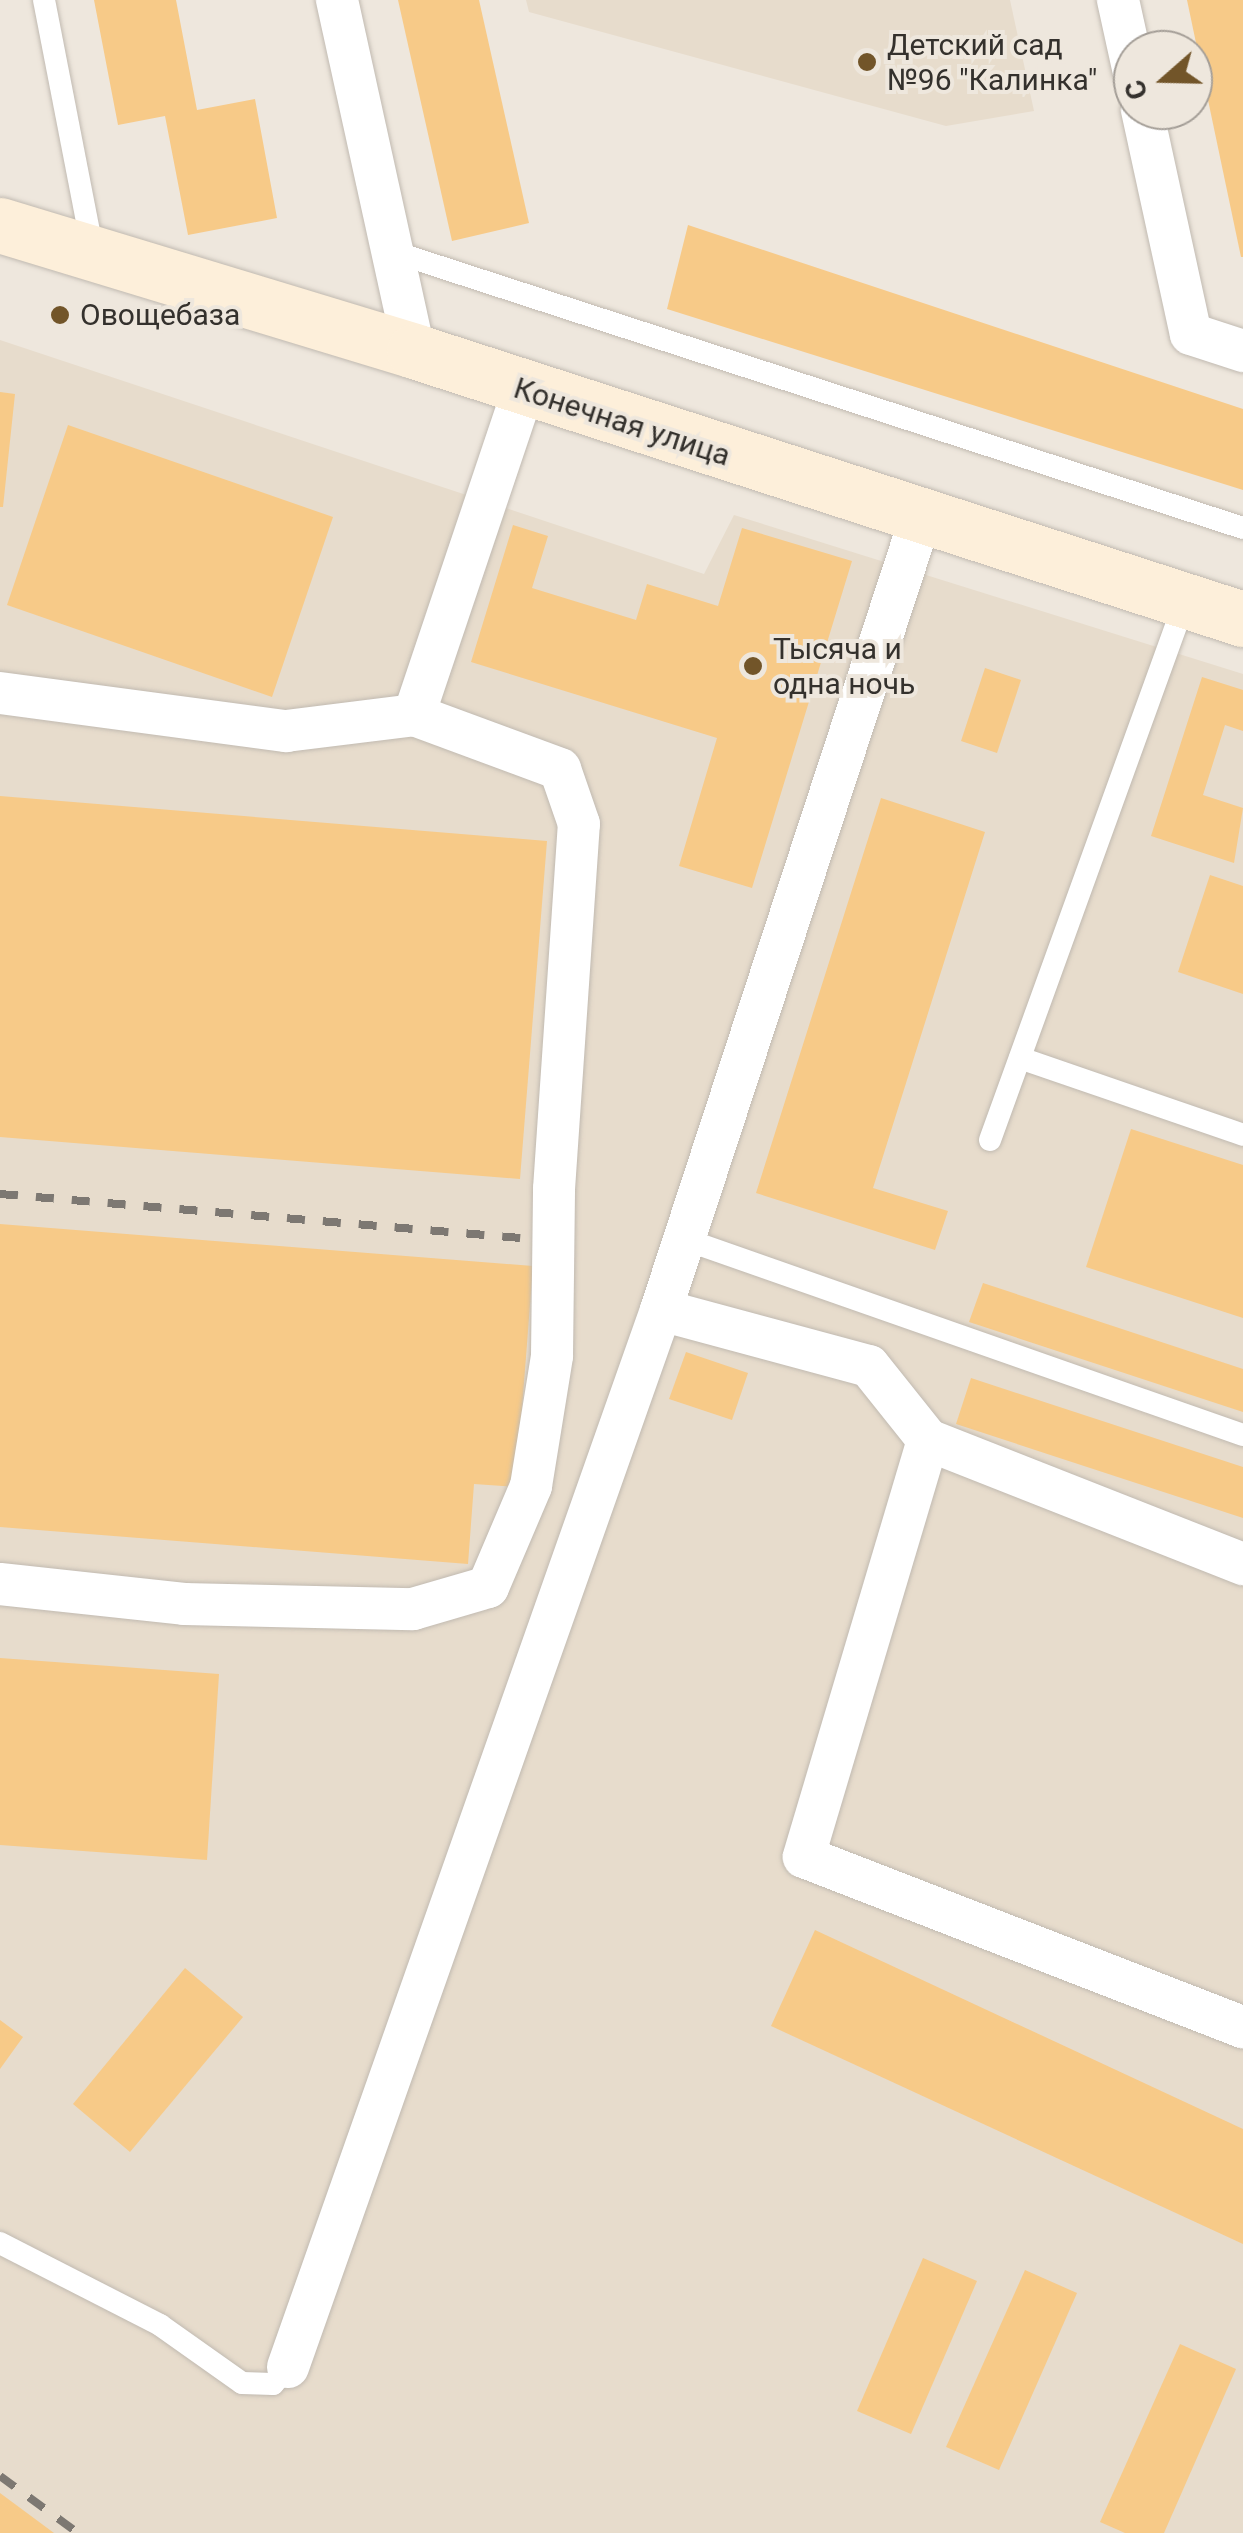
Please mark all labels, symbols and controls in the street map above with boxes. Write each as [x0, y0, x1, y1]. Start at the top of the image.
place label: Детский сад №96 "Калинка" [887, 27, 1097, 98]
north arrow [1113, 30, 1213, 130]
marker: Детский сад №96 "Калинка" [856, 51, 878, 73]
text: С [1118, 76, 1155, 104]
place label: Овощебаза [80, 297, 240, 333]
marker: Овощебаза [49, 304, 71, 326]
street label: Конечная улица [509, 370, 735, 474]
place label: Тысяча и одна ночь [773, 631, 915, 702]
marker: Тысяча и одна ночь [742, 655, 764, 677]

